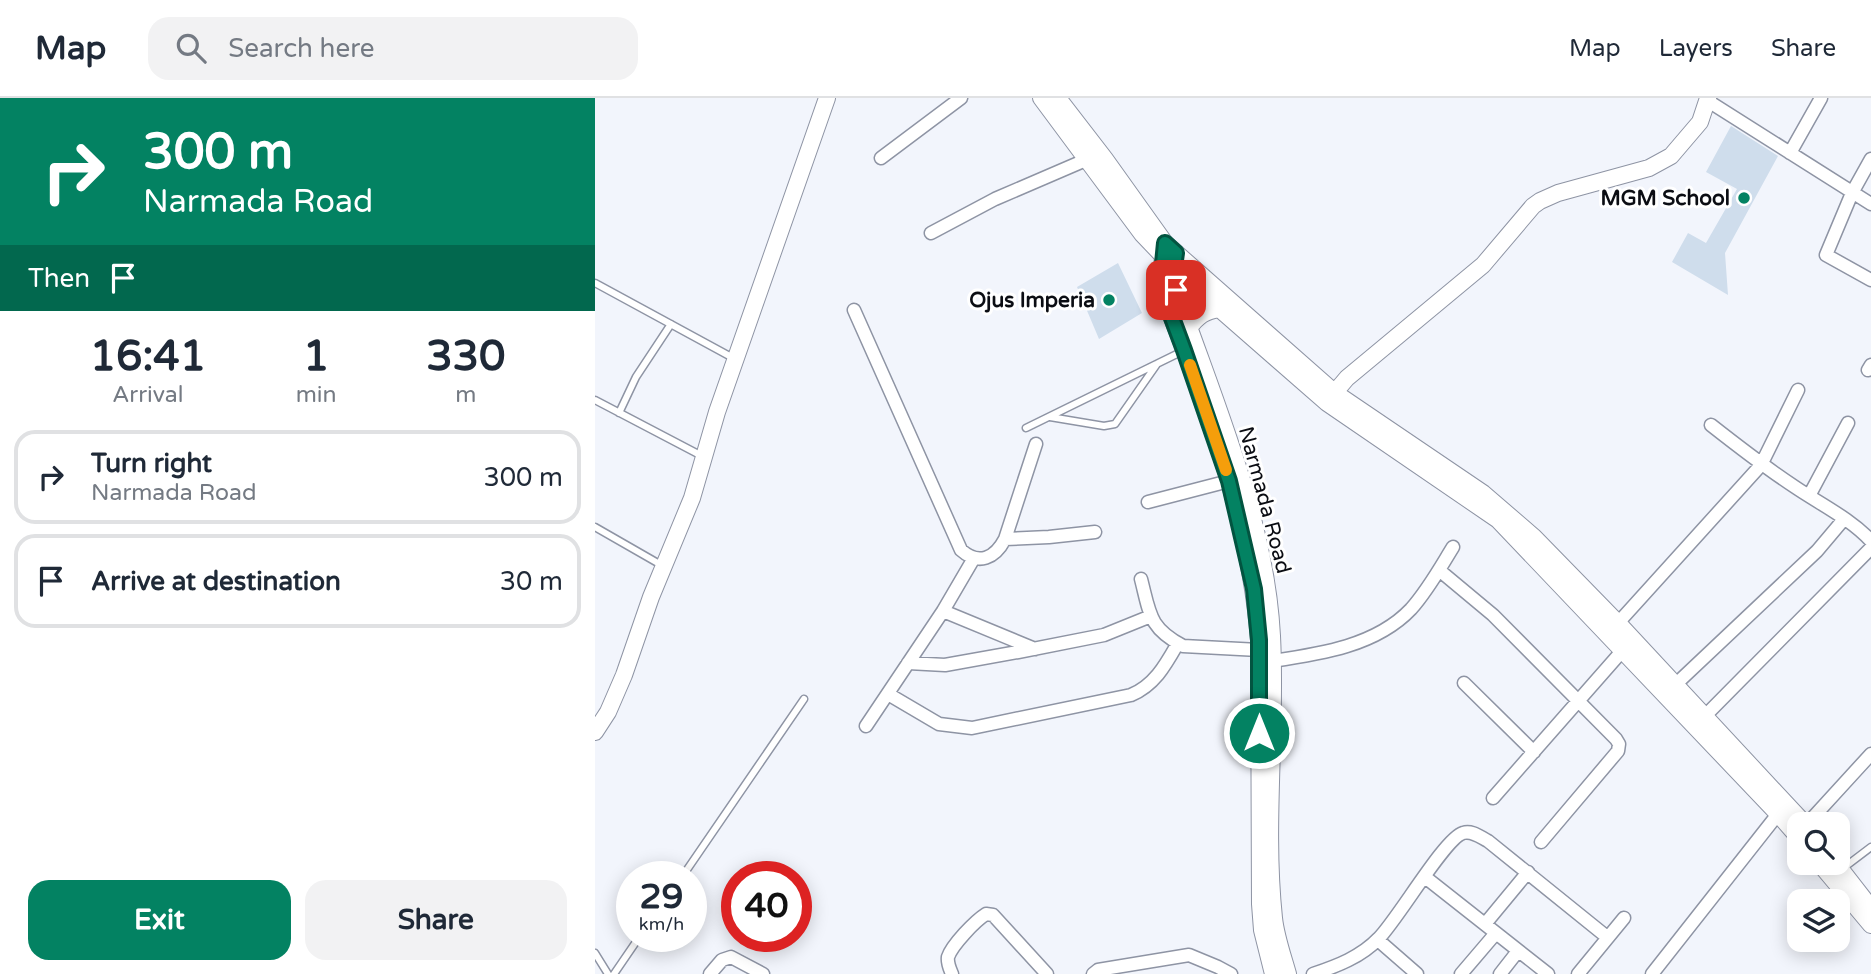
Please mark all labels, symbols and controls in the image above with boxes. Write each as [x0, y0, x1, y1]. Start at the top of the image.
search box [148, 17, 638, 80]
text: Map [35, 29, 106, 68]
icon: search [172, 29, 210, 67]
text: Search here [228, 33, 374, 64]
text: Map [1569, 34, 1621, 63]
text: Layers [1659, 34, 1733, 63]
text: Share [1771, 34, 1836, 63]
text: 300 m [143, 123, 293, 182]
icon: right [28, 126, 119, 217]
text: Narmada Road [143, 183, 373, 221]
place label: MGM School [1600, 186, 1730, 211]
marker: MGM School [1736, 190, 1752, 206]
icon: arrive [104, 259, 142, 297]
pin [1146, 260, 1206, 320]
text: Then [28, 263, 90, 294]
icon: arrive [1157, 271, 1195, 309]
place label: Ojus Imperia [969, 288, 1095, 313]
marker: Ojus Imperia [1101, 292, 1117, 308]
text: 16:41 [90, 331, 206, 382]
text: 1 [303, 331, 329, 382]
text: 330 [426, 331, 505, 382]
text: Arrival [112, 381, 183, 409]
text: min [296, 381, 337, 409]
text: m [455, 381, 476, 409]
street label: Narmada Road [1233, 424, 1296, 576]
text: Turn right [91, 448, 212, 479]
icon: right [32, 458, 70, 496]
text: 300 m [483, 462, 563, 493]
text: Narmada Road [91, 479, 256, 507]
icon: arrive [32, 562, 70, 600]
text: Arrive at destination [91, 566, 341, 597]
text: 30 m [500, 566, 563, 597]
position arrow [1222, 696, 1296, 770]
map controls [1787, 812, 1850, 952]
button: search [1787, 812, 1850, 875]
speed limit sign: 40 [721, 861, 812, 952]
text: 29 [640, 876, 683, 918]
button: Exit [28, 880, 291, 960]
button: Share [305, 880, 567, 960]
button: layers [1787, 889, 1850, 952]
text: km/h [639, 913, 684, 935]

